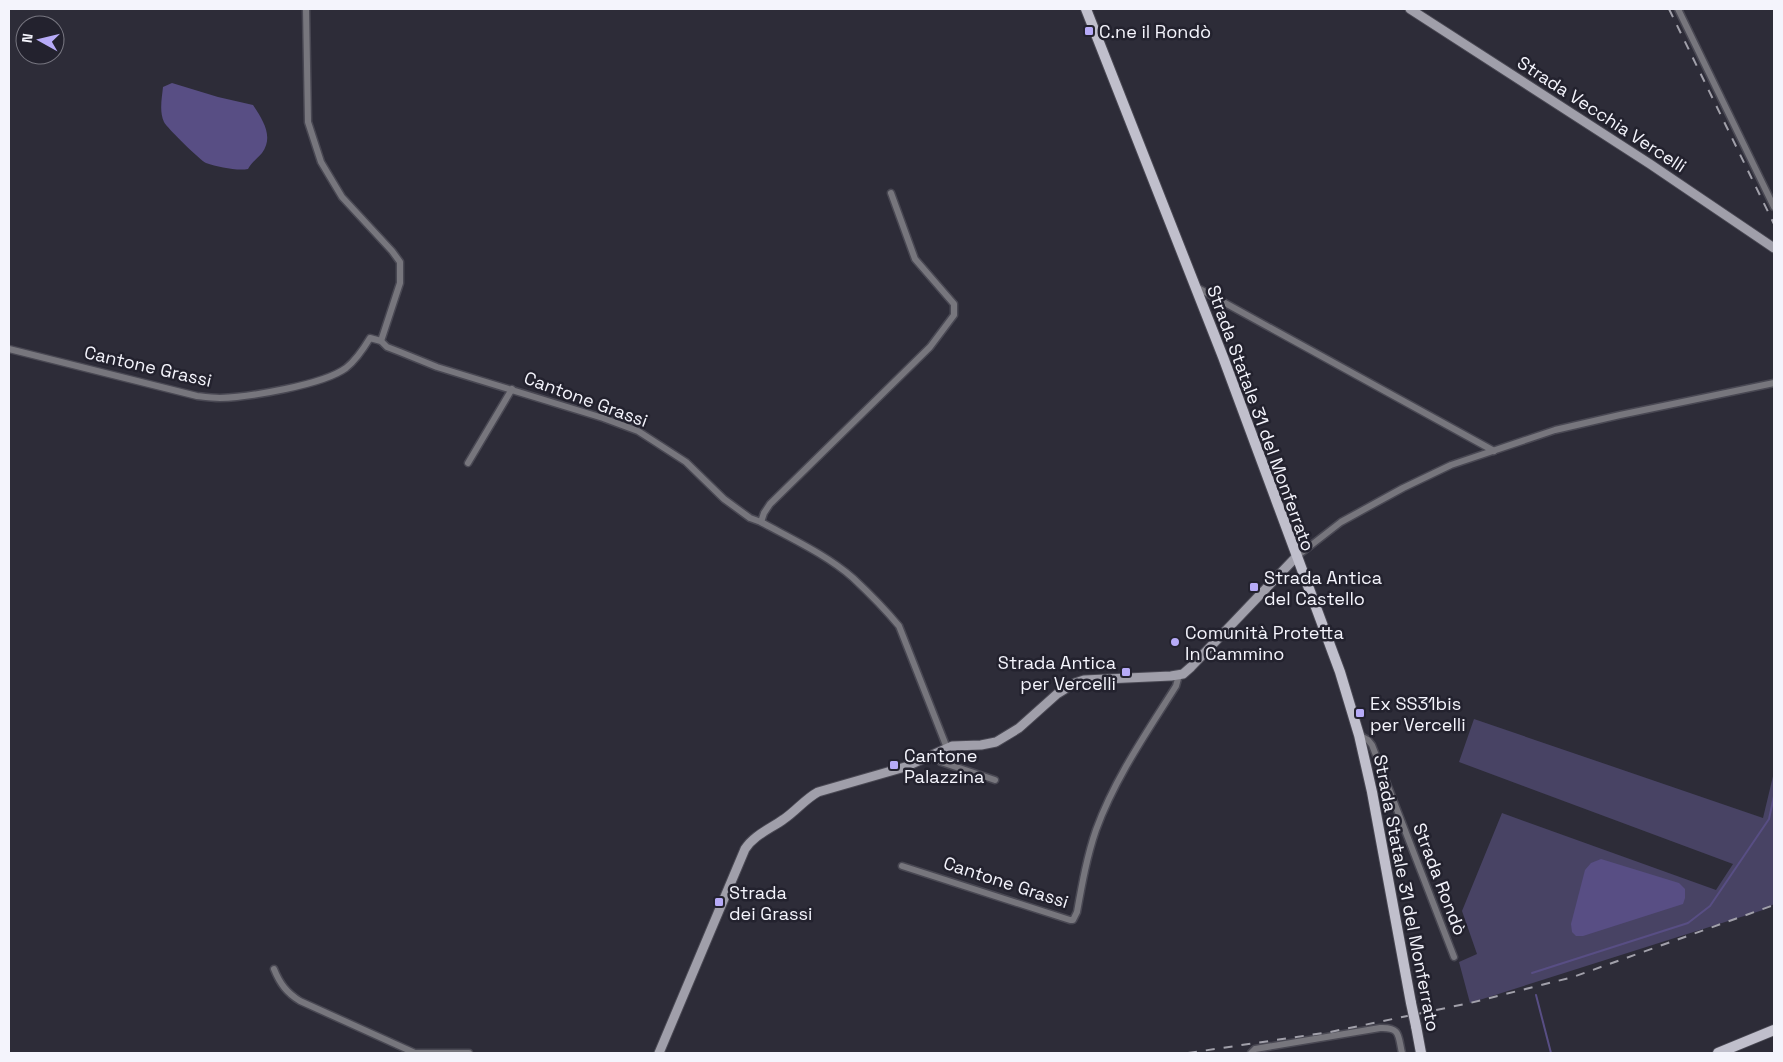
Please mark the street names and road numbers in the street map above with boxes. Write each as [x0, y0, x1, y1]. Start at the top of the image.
street label: Strada Vecchia Vercelli [1513, 51, 1691, 177]
street label: Strada Statale 31 del Monferrato [1202, 282, 1320, 554]
street label: Cantone Grassi [82, 340, 214, 392]
street label: Cantone Grassi [521, 366, 651, 432]
street label: Strada Statale 31 del Monferrato [1369, 753, 1445, 1033]
street label: Strada Rondò [1408, 819, 1472, 939]
street label: Cantone Grassi [941, 851, 1071, 913]

